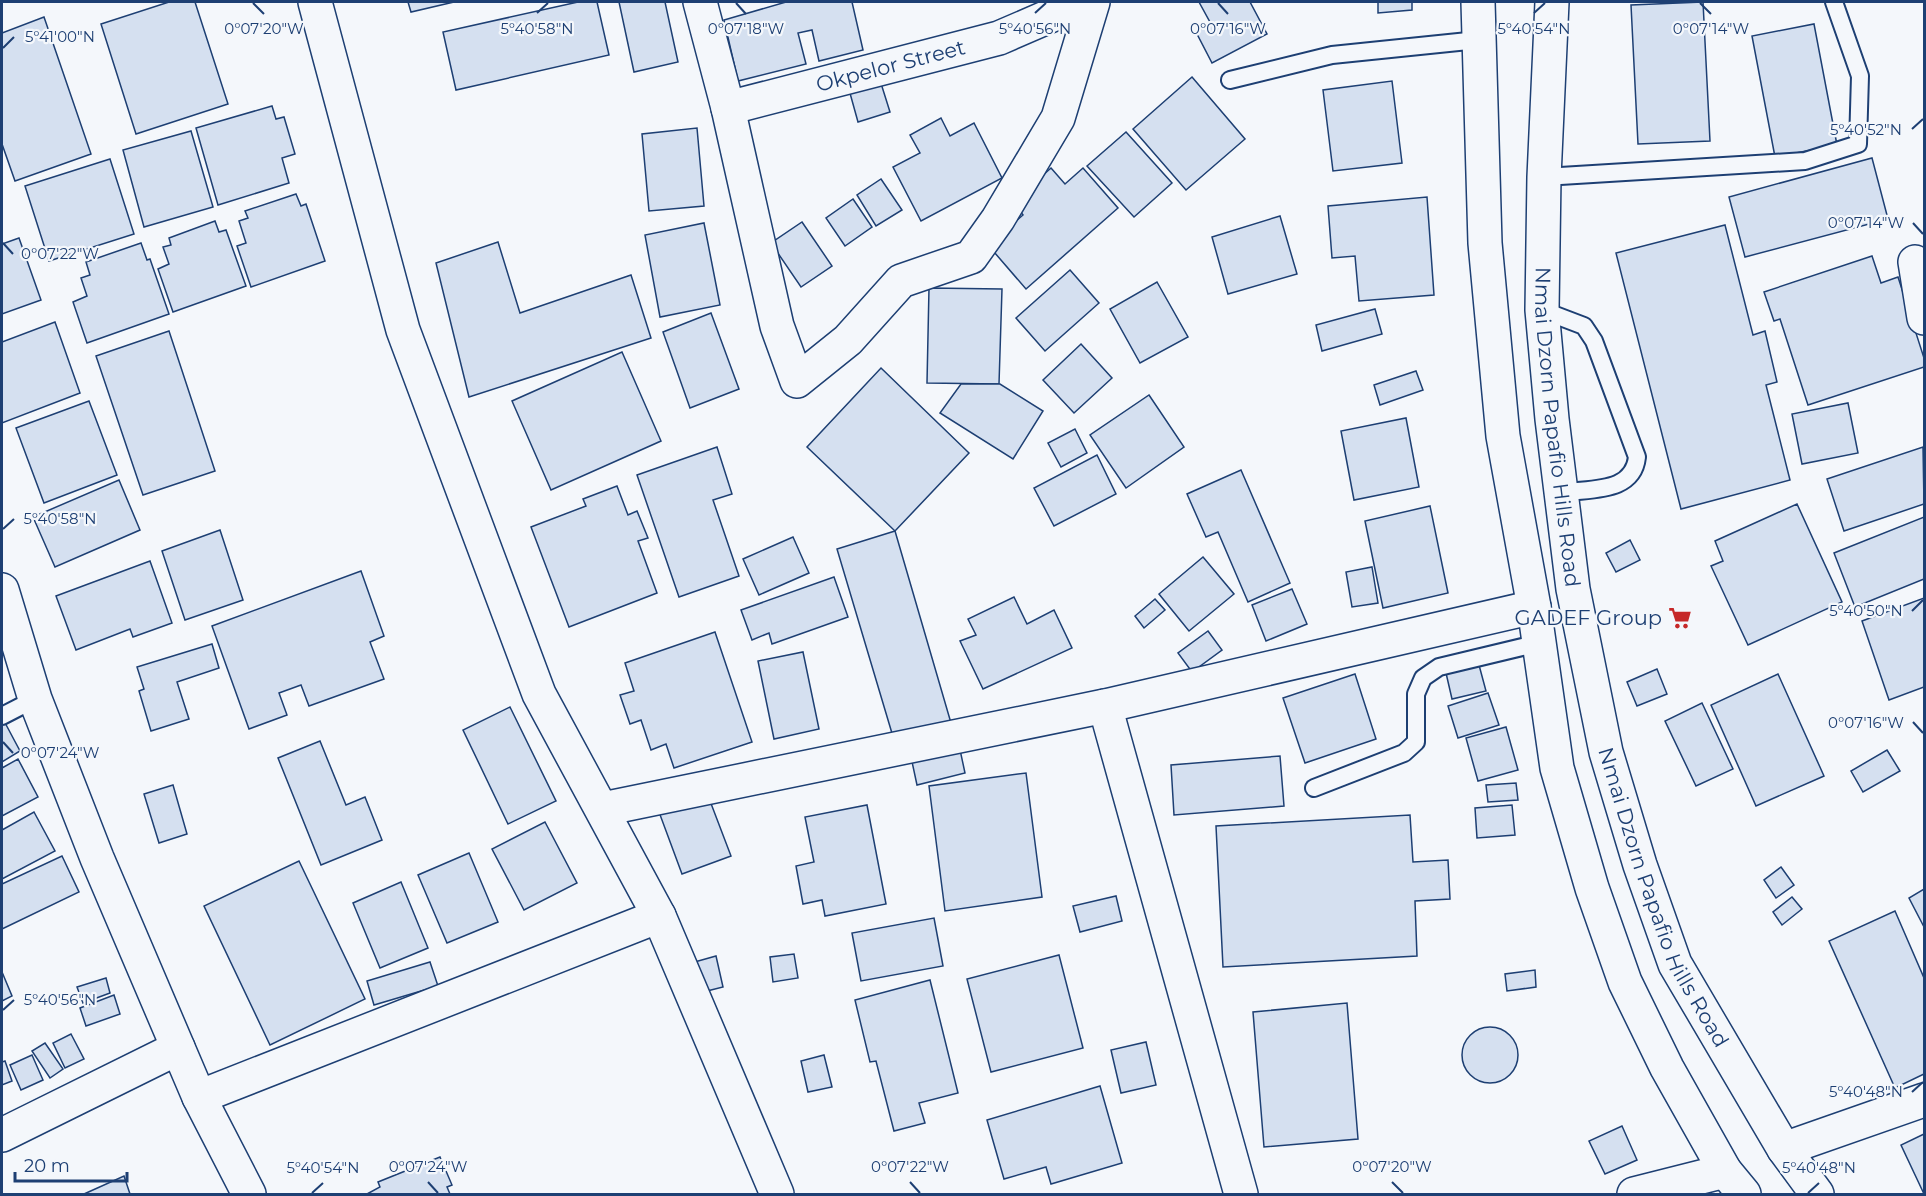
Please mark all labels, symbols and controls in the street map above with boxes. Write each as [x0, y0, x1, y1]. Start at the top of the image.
text: 0°07'20"W [224, 19, 304, 38]
text: 5°40'58"N [501, 19, 573, 38]
text: 0°07'18"W [708, 19, 785, 38]
text: 5°40'56"N [999, 19, 1071, 38]
text: 0°07'16"W [1190, 19, 1266, 38]
text: 5°40'54"N [1498, 19, 1570, 38]
text: 0°07'14"W [1673, 19, 1749, 38]
text: 5°41'00"N [25, 27, 95, 46]
street label: Okpelor Street [813, 34, 968, 97]
text: 5°40'52"N [1830, 120, 1902, 139]
text: 0°07'14"W [1828, 213, 1904, 232]
text: 0°07'22"W [21, 244, 99, 263]
street label: Nmai Dzorn Papafio Hills Road [1530, 267, 1586, 589]
text: 5°40'58"N [24, 509, 96, 528]
text: 5°40'50"N [1829, 601, 1903, 620]
place label: GADEF Group [1515, 605, 1662, 630]
supermarket icon: GADEF Group [1667, 605, 1693, 631]
text: 0°07'16"W [1828, 713, 1904, 732]
text: 0°07'24"W [21, 743, 100, 762]
street label: Nmai Dzorn Papafio Hills Road [1593, 744, 1734, 1052]
text: 5°40'56"N [24, 990, 96, 1009]
text: 5°40'48"N [1829, 1082, 1903, 1101]
scale bar [15, 1145, 128, 1183]
text: 20 m [24, 1155, 70, 1177]
text: 0°07'24"W [389, 1157, 468, 1176]
text: 0°07'22"W [871, 1157, 949, 1176]
text: 0°07'20"W [1352, 1157, 1432, 1176]
text: 5°40'54"N [287, 1158, 359, 1177]
text: 5°40'48"N [1782, 1158, 1856, 1177]

